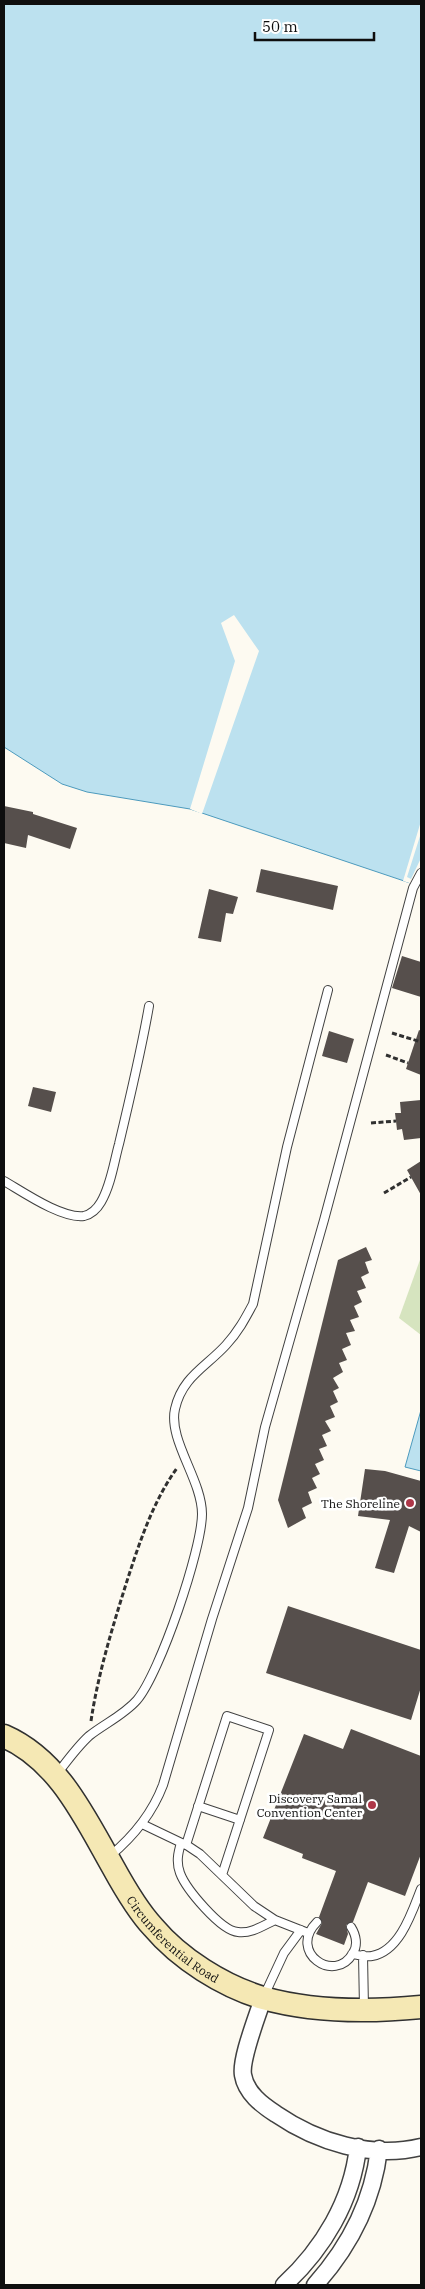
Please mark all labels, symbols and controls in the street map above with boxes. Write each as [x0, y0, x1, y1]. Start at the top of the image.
scale bar [255, 10, 374, 42]
text: 50 m [262, 17, 298, 36]
place label: The Shoreline [321, 1496, 400, 1511]
marker: The Shoreline [404, 1497, 416, 1509]
place label: Discovery Samal Convention Center [257, 1791, 363, 1820]
marker: Discovery Samal Convention Center [366, 1799, 378, 1811]
street label: Circumferential Road [124, 1893, 222, 1985]

